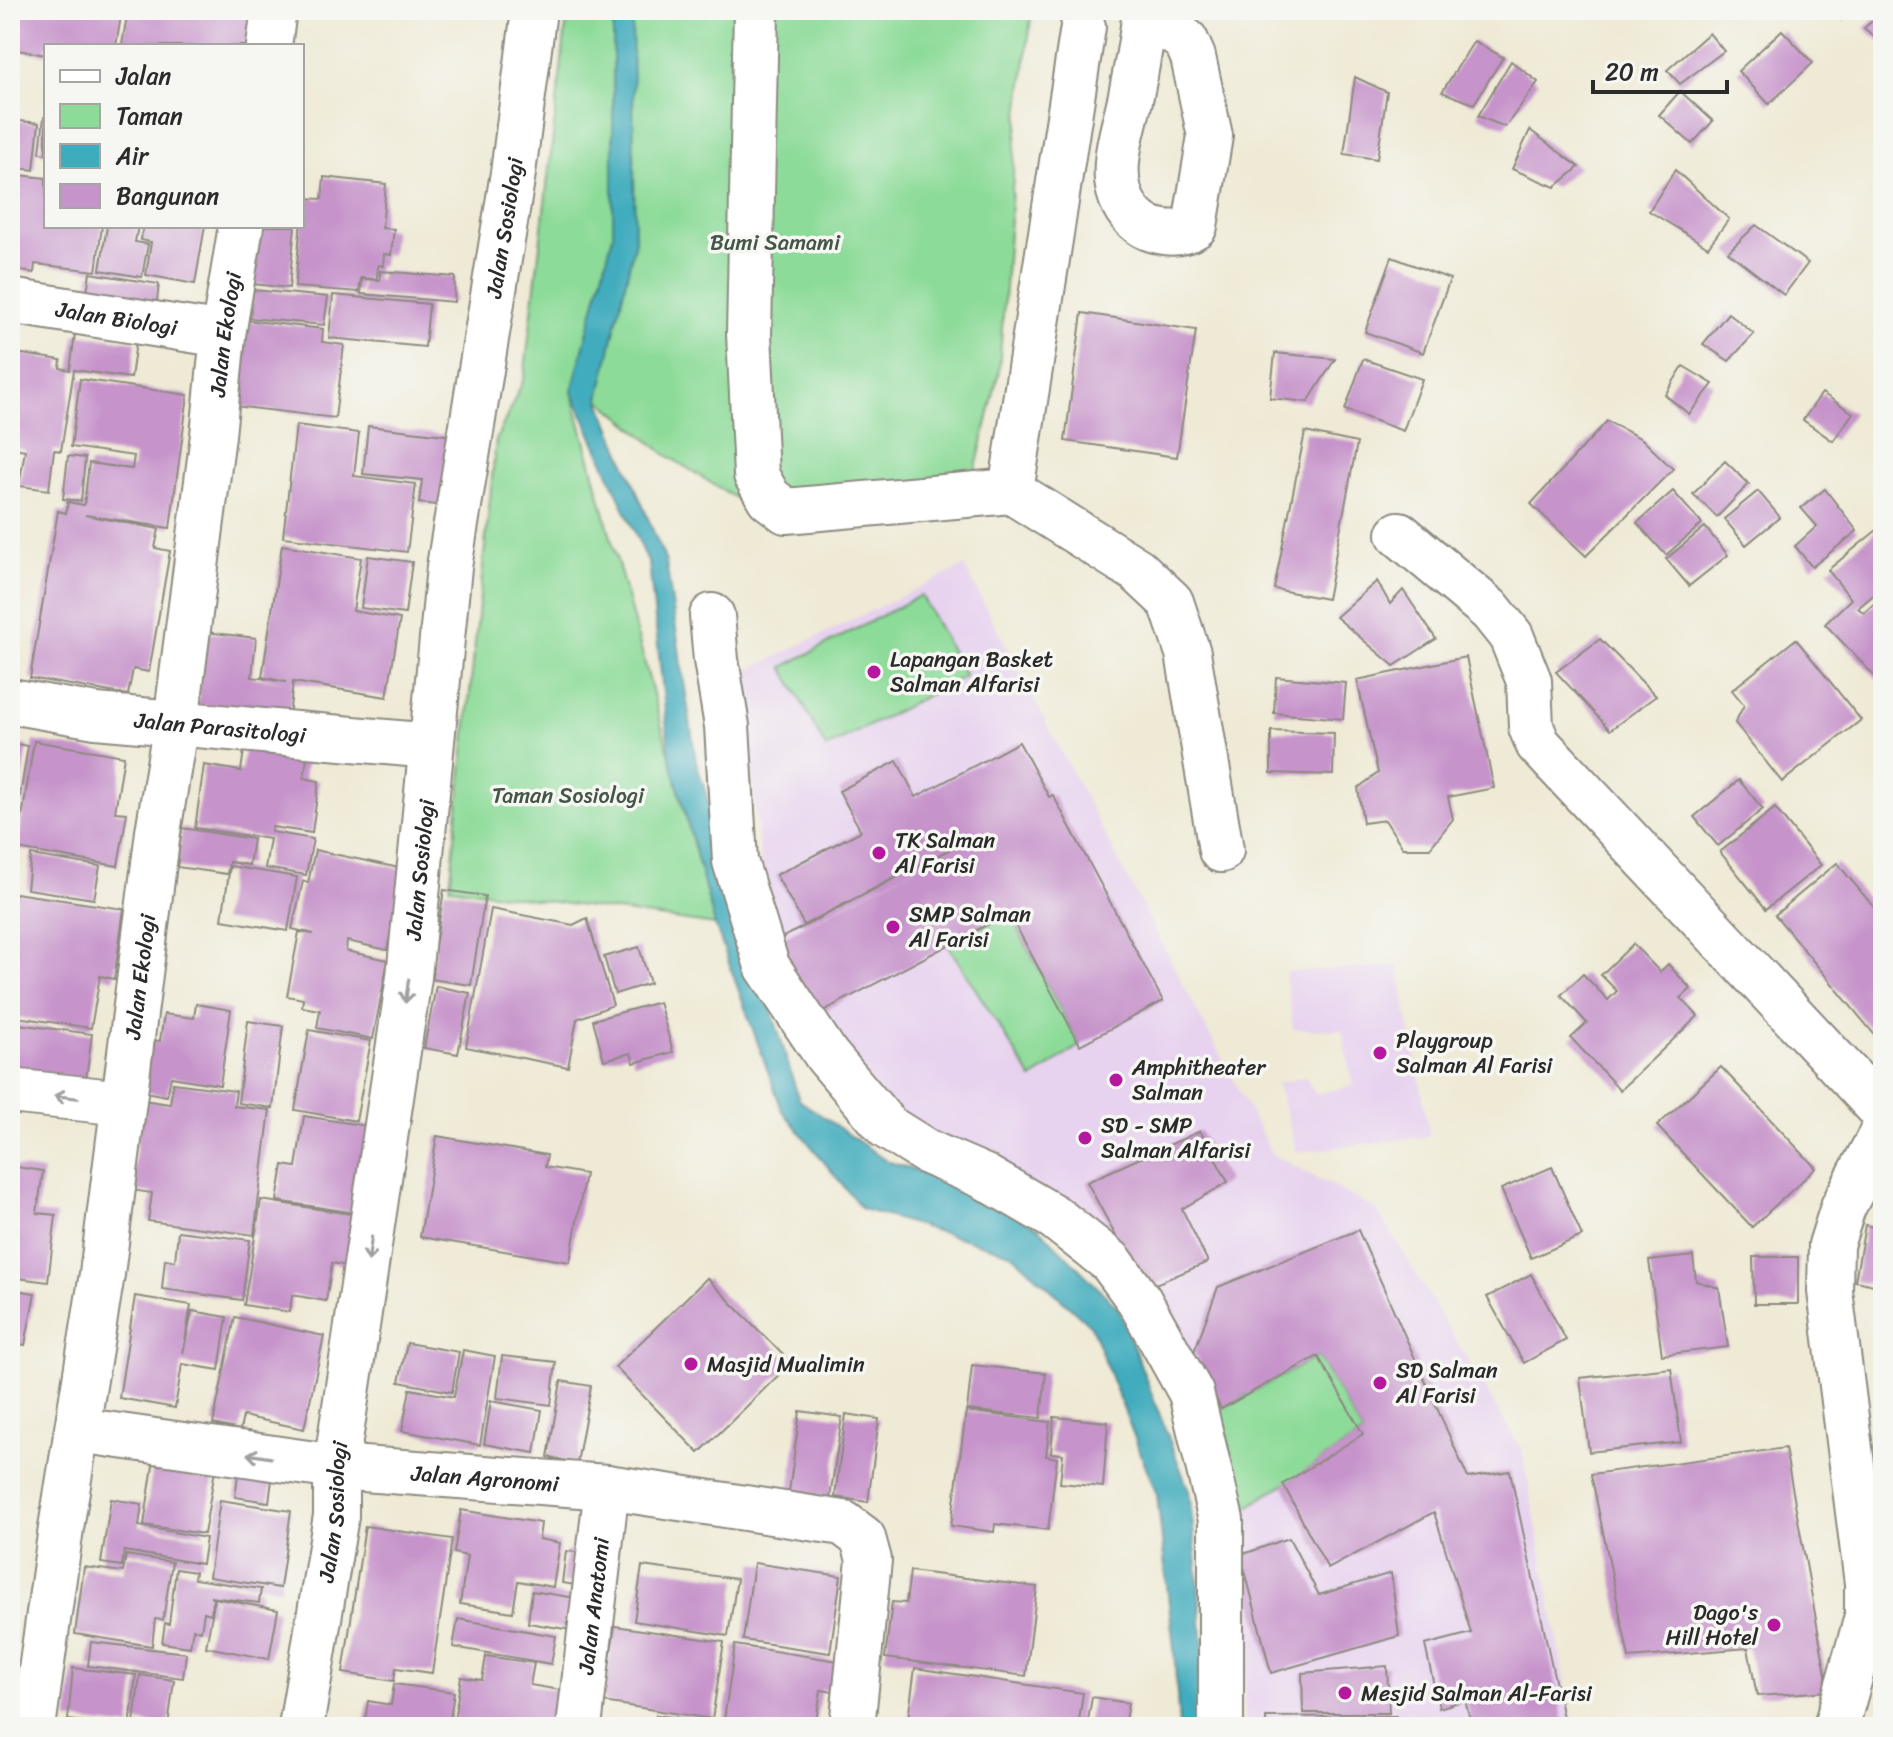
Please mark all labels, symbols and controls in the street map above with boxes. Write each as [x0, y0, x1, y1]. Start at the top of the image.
legend [44, 44, 304, 228]
scale bar [1593, 44, 1727, 94]
text: 20 m [1605, 51, 1659, 93]
text: Jalan [115, 55, 171, 97]
text: Taman [116, 95, 183, 137]
text: Air [115, 135, 150, 177]
street label: Jalan Sosiologi [473, 154, 534, 302]
text: Bangunan [116, 175, 219, 217]
park label: Bumi Samami [710, 223, 841, 262]
street label: Jalan Ekologi [197, 268, 253, 400]
street label: Jalan Biologi [52, 289, 181, 347]
place label: Lapangan Basket Salman Alfarisi [890, 640, 1053, 704]
marker: Lapangan Basket Salman Alfarisi [865, 663, 883, 681]
street label: Jalan Parasitologi [132, 700, 308, 754]
park label: Taman Sosiologi [492, 776, 645, 815]
street label: Jalan Sosiologi [393, 796, 446, 943]
place label: TK Salman Al Farisi [894, 821, 995, 885]
marker: TK Salman Al Farisi [870, 844, 888, 862]
place label: SMP Salman Al Farisi [908, 895, 1031, 959]
street label: Jalan Ekologi [112, 911, 167, 1042]
marker: SMP Salman Al Farisi [884, 918, 902, 936]
one-way arrow [399, 978, 414, 1003]
place label: Playgroup Salman Al Farisi [1396, 1021, 1553, 1085]
marker: Playgroup Salman Al Farisi [1371, 1044, 1389, 1062]
place label: Amphitheater Salman [1131, 1048, 1267, 1112]
marker: Amphitheater Salman [1107, 1071, 1125, 1089]
one-way arrow [54, 1089, 80, 1104]
place label: SD - SMP Salman Alfarisi [1101, 1106, 1251, 1170]
marker: SD - SMP Salman Alfarisi [1076, 1129, 1094, 1147]
one-way arrow [362, 1235, 377, 1261]
place label: Masjid Mualimin [707, 1345, 865, 1384]
place label: SD Salman Al Farisi [1395, 1351, 1498, 1415]
marker: Masjid Mualimin [682, 1355, 700, 1373]
marker: SD Salman Al Farisi [1371, 1374, 1389, 1392]
street label: Jalan Sosiologi [306, 1438, 359, 1586]
one-way arrow [247, 1447, 272, 1462]
street label: Jalan Agronomi [409, 1453, 561, 1503]
street label: Jalan Anatomi [566, 1534, 621, 1677]
place label: Dago's Hill Hotel [1666, 1593, 1759, 1657]
marker: Dago's Hill Hotel [1765, 1616, 1783, 1634]
place label: Mesjid Salman Al-Farisi [1361, 1674, 1593, 1713]
marker: Mesjid Salman Al-Farisi [1336, 1684, 1354, 1702]

